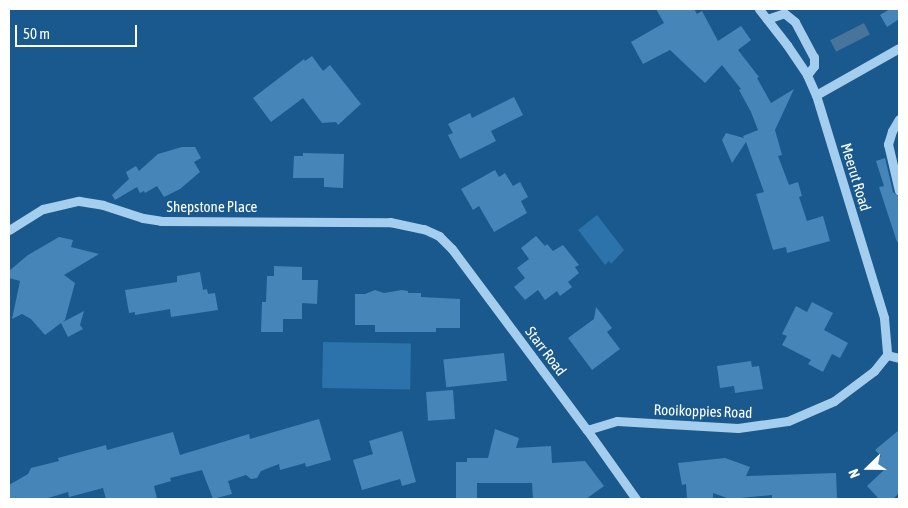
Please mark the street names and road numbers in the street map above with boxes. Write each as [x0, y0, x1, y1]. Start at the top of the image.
street label: Meerut Road [837, 141, 875, 213]
street label: Shepstone Place [167, 198, 257, 216]
street label: Starr Road [522, 323, 570, 379]
street label: Rooikoppies Road [653, 400, 753, 422]

